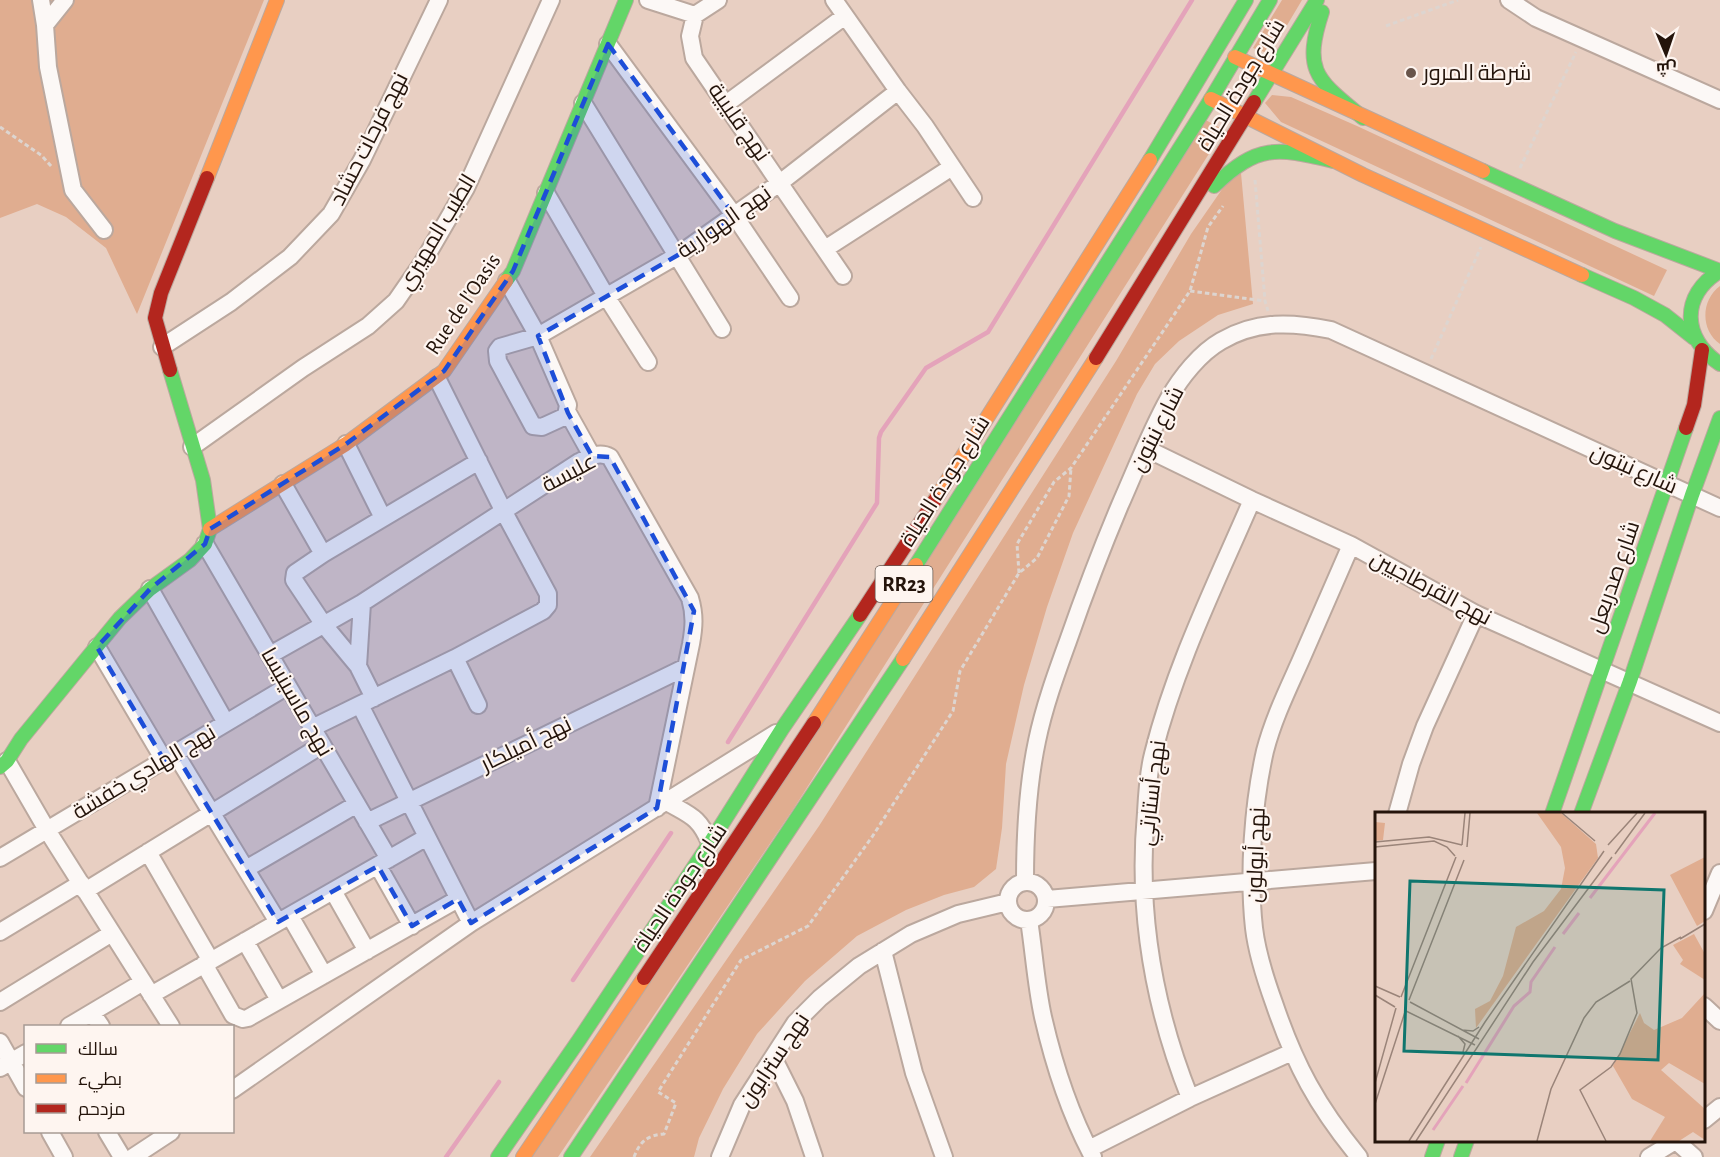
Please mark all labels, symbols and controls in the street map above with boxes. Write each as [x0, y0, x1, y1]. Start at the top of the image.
street label: شارع جودة الحياة [1193, 15, 1291, 156]
north arrow [1636, 24, 1696, 84]
text: ش [1656, 59, 1677, 77]
place label: شرطة المرور [1421, 62, 1531, 85]
marker: شرطة المرور [1404, 66, 1418, 80]
street label: نهج فرحات حشاد [326, 69, 415, 210]
street label: نهج قليبية [702, 79, 774, 167]
street label: الطيب المهيري [394, 170, 484, 296]
street label: نهج الهوارية [673, 182, 777, 265]
street label: Rue de l'Oasis [421, 250, 505, 358]
street label: شارع نبتون [1126, 383, 1190, 477]
street label: شارع جودة الحياة [896, 412, 996, 552]
street label: شارع نبتون [1586, 440, 1681, 501]
street label: عليسة [538, 450, 600, 496]
street label: شارع صدربعل [1585, 518, 1646, 637]
street label: نهج القرطاجيين [1365, 547, 1495, 632]
road number: RR23 [876, 566, 932, 602]
street label: نهج ماسينيسا [255, 644, 337, 762]
street label: نهج أميلكار [474, 710, 576, 779]
street label: نهج الهادي خفشة [69, 721, 222, 828]
street label: نهج أستارتي [1132, 739, 1174, 848]
street label: نهج أبولون [1240, 807, 1272, 903]
inset map [1375, 812, 1705, 1142]
street label: شارع جودة الحياة [629, 820, 733, 958]
street label: نهج سترابون [735, 1009, 816, 1113]
legend [24, 1025, 234, 1133]
text: سالك [78, 1041, 118, 1059]
text: بطيء [78, 1071, 122, 1093]
text: مزدحم [78, 1101, 126, 1121]

